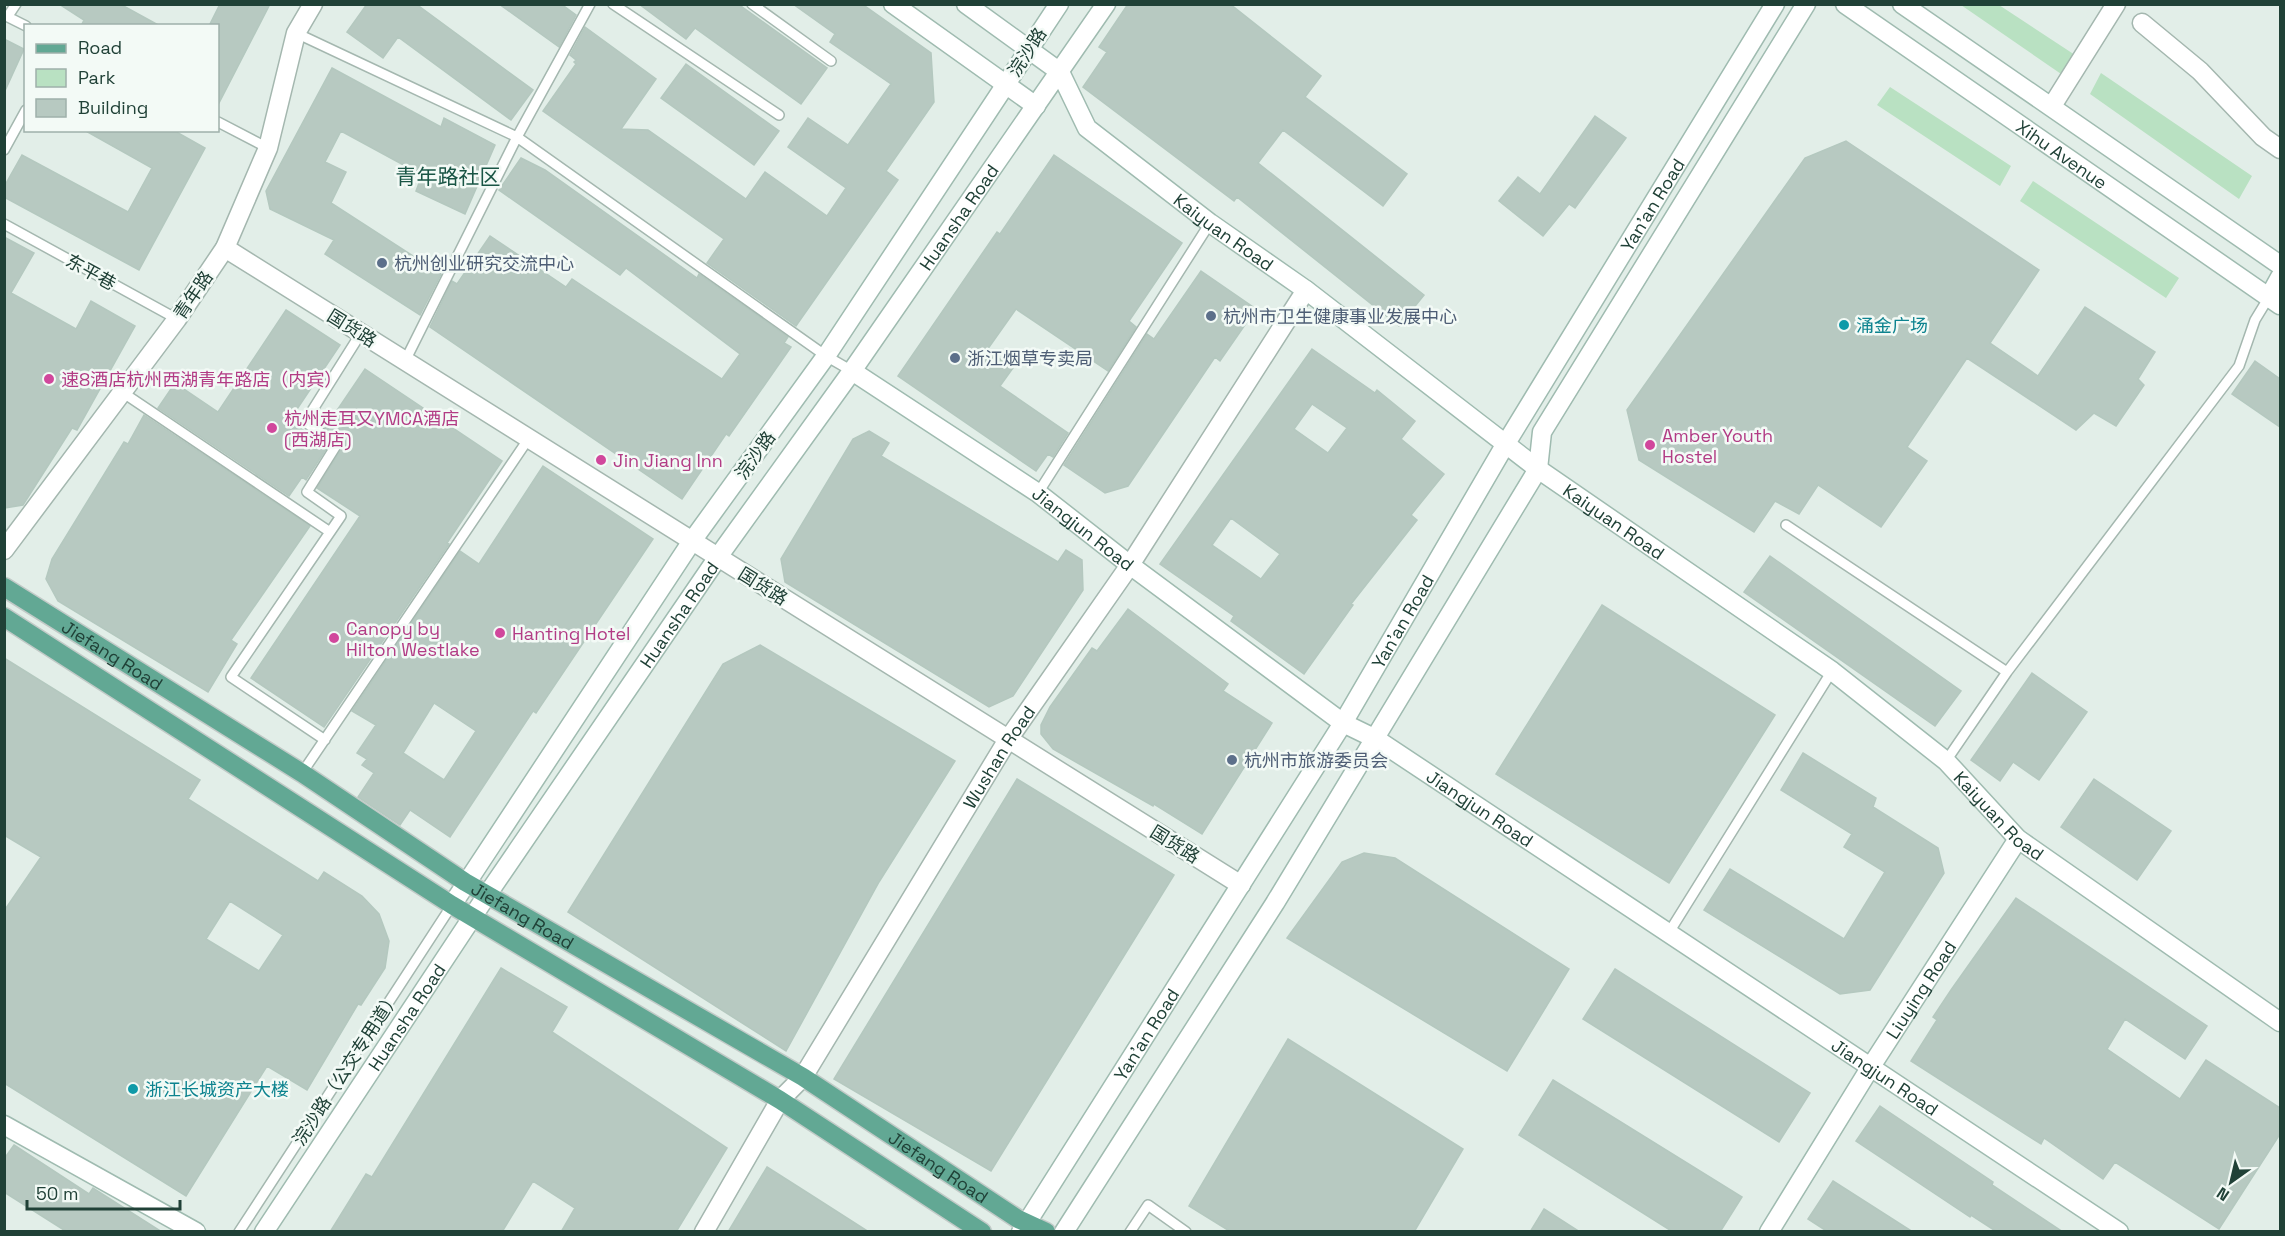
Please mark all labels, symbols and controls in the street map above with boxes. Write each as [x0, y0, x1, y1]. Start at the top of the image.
street label: 浣沙路 [1003, 23, 1051, 81]
legend [24, 24, 219, 132]
text: Road [78, 36, 122, 59]
text: Park [78, 66, 116, 89]
text: Building [78, 96, 148, 119]
street label: Xihu Avenue [2012, 115, 2112, 194]
street label: Yan'an Road [1615, 154, 1689, 255]
street label: Huansha Road [914, 160, 1003, 275]
district label: 青年路社区 [396, 163, 501, 190]
street label: Kaiyuan Road [1169, 188, 1278, 276]
street label: 东平巷 [62, 249, 120, 295]
place label: 杭州创业研究交流中心 [394, 252, 574, 275]
marker: 杭州创业研究交流中心 [375, 256, 389, 270]
street label: 青年路 [168, 266, 218, 324]
street label: 国货路 [323, 304, 381, 352]
place label: 杭州市卫生健康事业发展中心 [1223, 305, 1457, 328]
marker: 杭州市卫生健康事业发展中心 [1204, 309, 1218, 323]
place label: 涌金广场 [1856, 314, 1928, 337]
marker: 涌金广场 [1837, 318, 1851, 332]
place label: 浙江烟草专卖局 [967, 347, 1093, 370]
marker: 浙江烟草专卖局 [948, 351, 962, 365]
place label: 速8酒店杭州西湖青年路店（内宾） [61, 368, 342, 391]
marker: 速8酒店杭州西湖青年路店（内宾） [42, 372, 56, 386]
place label: 杭州走耳又YMCA酒店 (西湖店) [284, 407, 459, 451]
marker: 杭州走耳又YMCA酒店 (西湖店) [265, 421, 279, 435]
place label: Amber Youth Hostel [1662, 424, 1773, 468]
street label: 浣沙路 [730, 426, 780, 484]
marker: Amber Youth Hostel [1643, 438, 1657, 452]
place label: Jin Jiang Inn [613, 449, 723, 472]
marker: Jin Jiang Inn [594, 453, 608, 467]
street label: Kaiyuan Road [1559, 478, 1669, 564]
street label: Jiangjun Road [1028, 481, 1139, 576]
street label: Huansha Road [634, 557, 723, 672]
street label: 国货路 [734, 562, 792, 610]
street label: Yan'an Road [1366, 570, 1439, 672]
street label: Jiefang Road [58, 615, 167, 695]
place label: Canopy by Hilton Westlake [346, 617, 480, 661]
place label: Hanting Hotel [512, 622, 630, 645]
marker: Hanting Hotel [493, 626, 507, 640]
marker: Canopy by Hilton Westlake [327, 631, 341, 645]
street label: Wushan Road [957, 701, 1040, 813]
place label: 杭州市旅游委员会 [1244, 749, 1388, 772]
marker: 杭州市旅游委员会 [1225, 753, 1239, 767]
street label: Jiangjun Road [1422, 764, 1538, 852]
street label: Kaiyuan Road [1949, 766, 2049, 865]
street label: 国货路 [1146, 820, 1204, 868]
street label: Jiefang Road [467, 877, 578, 954]
street label: Liuying Road [1881, 936, 1961, 1043]
street label: Huansha Road [363, 959, 450, 1075]
street label: Yan'an Road [1108, 984, 1184, 1085]
street label: 浣沙路（公交专用道） [287, 986, 405, 1150]
street label: Jiangjun Road [1827, 1033, 1943, 1120]
place label: 浙江长城资产大楼 [145, 1078, 289, 1101]
marker: 浙江长城资产大楼 [126, 1082, 140, 1096]
street label: Jiefang Road [884, 1125, 993, 1208]
north arrow [2201, 1152, 2261, 1212]
scale bar [27, 1173, 180, 1211]
text: 50 m [36, 1182, 78, 1205]
text: N [2213, 1182, 2233, 1206]

